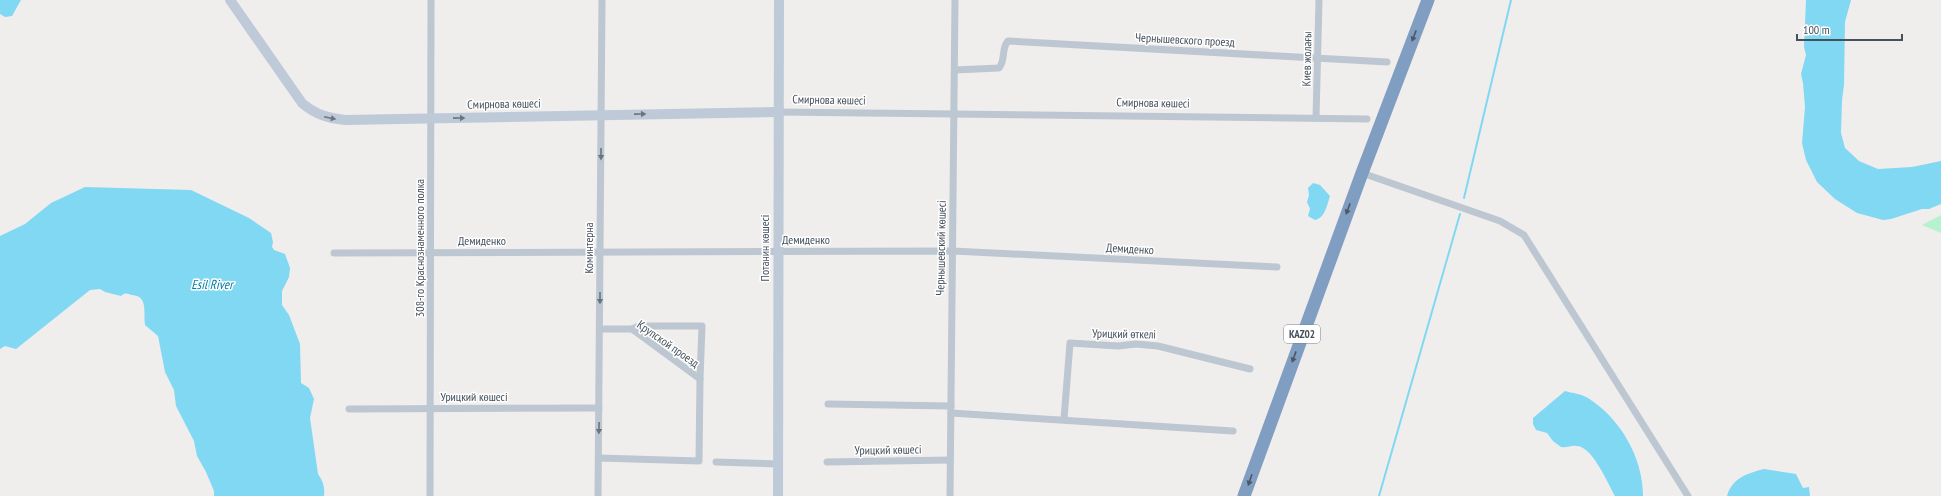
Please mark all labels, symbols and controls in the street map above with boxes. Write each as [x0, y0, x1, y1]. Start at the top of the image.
scale bar [1797, 16, 1902, 42]
text: 100 m [1803, 22, 1830, 37]
street label: Чернышевского проезд [1135, 29, 1236, 50]
street label: Киев жолағы [1299, 31, 1314, 87]
one-way arrow [1410, 31, 1416, 43]
street label: Смирнова көшесі [792, 91, 866, 108]
street label: Смирнова көшесі [1116, 94, 1190, 111]
street label: Смирнова көшесі [467, 95, 541, 112]
one-way arrow [634, 111, 647, 117]
one-way arrow [323, 115, 336, 121]
one-way arrow [453, 115, 466, 121]
one-way arrow [598, 148, 604, 161]
street label: 308-го Краснознаменного полка [412, 179, 427, 317]
street label: Чернышевский көшесі [932, 200, 949, 296]
one-way arrow [1345, 204, 1351, 216]
street label: Потанин көшесі [757, 215, 772, 281]
street label: Коминтерна [581, 222, 596, 274]
street label: Демиденко [782, 232, 830, 247]
street label: Демиденко [458, 233, 506, 248]
street label: Демиденко [1106, 240, 1154, 257]
water label: Esil River [191, 276, 235, 293]
one-way arrow [597, 292, 603, 305]
street label: Крупской проезд [634, 317, 703, 371]
street label: Урицкий өткелі [1092, 325, 1156, 342]
road number: KAZ02 [1284, 325, 1320, 343]
one-way arrow [1290, 352, 1296, 364]
street label: Урицкий көшесі [441, 389, 508, 404]
one-way arrow [596, 422, 602, 435]
street label: Урицкий көшесі [854, 441, 922, 458]
one-way arrow [1246, 474, 1252, 486]

